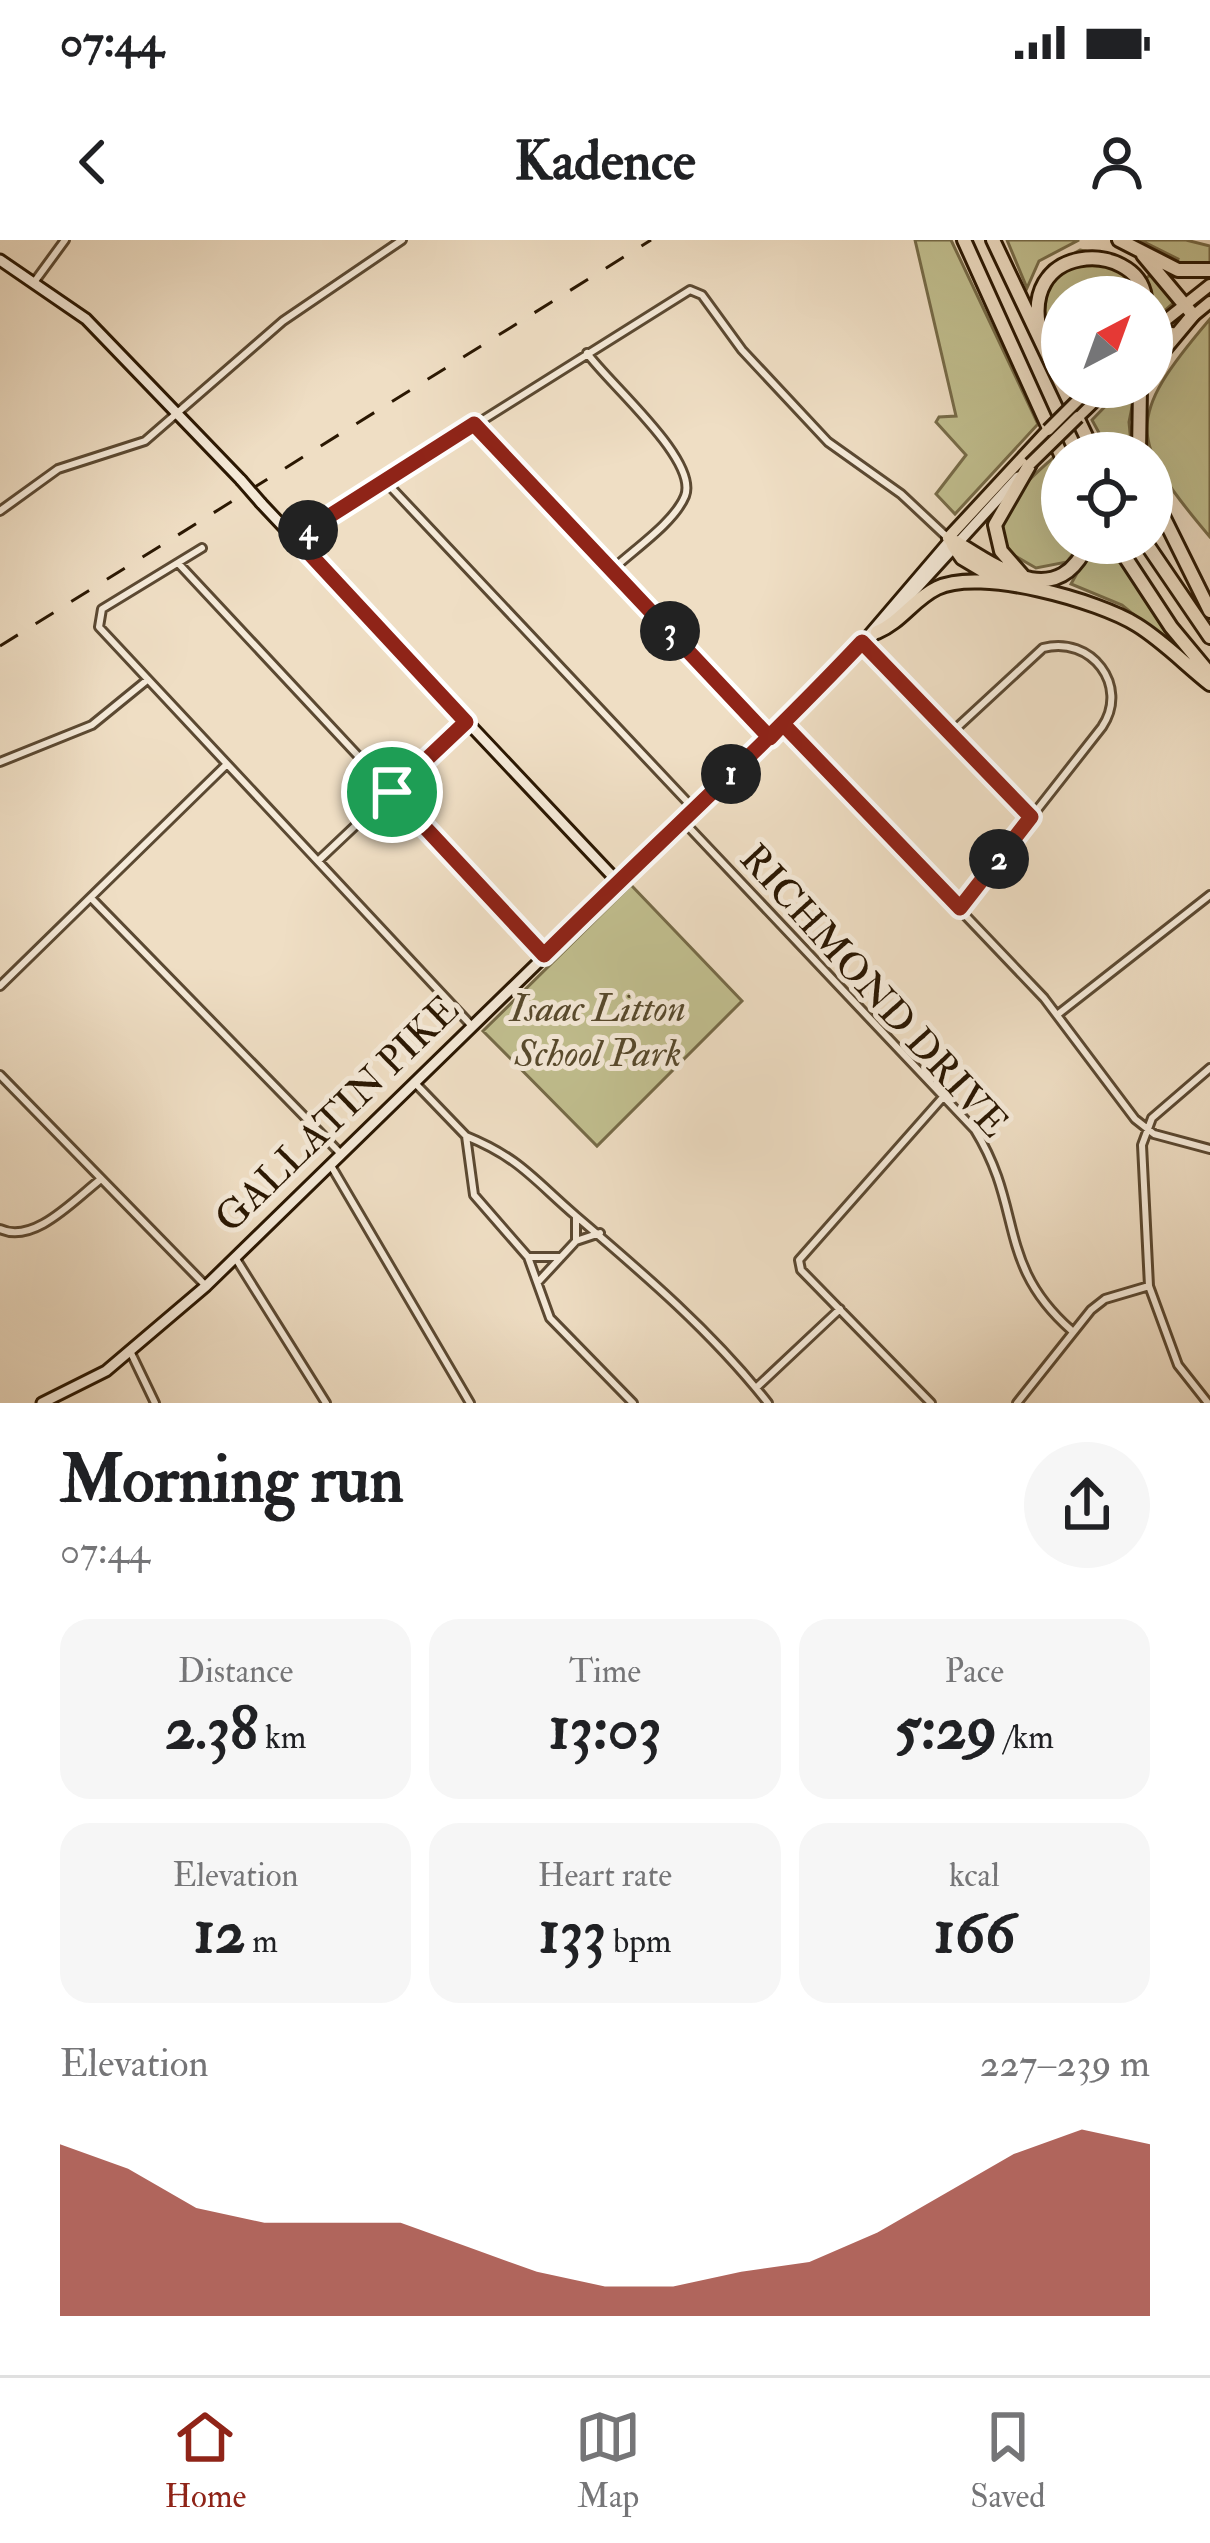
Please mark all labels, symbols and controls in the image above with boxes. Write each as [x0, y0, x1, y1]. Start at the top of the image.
text: 07:44 [60, 14, 163, 70]
text: Kadence [514, 128, 696, 196]
icon: back [60, 129, 126, 195]
icon: person [1084, 129, 1150, 195]
north arrow [1041, 276, 1173, 408]
map controls [1041, 276, 1173, 564]
button: locate [1041, 432, 1173, 564]
pin: 4 [278, 500, 338, 560]
text: 4 [299, 509, 317, 550]
pin: 3 [640, 601, 700, 661]
text: 3 [664, 610, 676, 651]
pin [341, 741, 443, 843]
pin: 1 [701, 744, 761, 804]
text: 1 [725, 753, 737, 794]
icon: arrive [359, 759, 425, 825]
pin: 2 [969, 829, 1029, 889]
street label: RICHMOND DRIVE [729, 834, 1019, 1148]
text: 2 [991, 838, 1007, 879]
park label: Isaac Litton School Park [508, 984, 686, 1078]
street label: GALLATIN PIKE [205, 985, 469, 1243]
text: Morning run [60, 1439, 404, 1522]
button: share [1024, 1442, 1150, 1568]
text: 07:44 [60, 1526, 150, 1575]
text: Distance [178, 1651, 293, 1692]
text: Time [569, 1651, 641, 1692]
text: Pace [945, 1651, 1004, 1692]
text: 2.38 [165, 1692, 258, 1767]
text: 13:03 [548, 1692, 662, 1767]
text: 5:29 [895, 1692, 997, 1767]
text: km [258, 1717, 306, 1758]
text: /km [997, 1717, 1054, 1758]
text: Elevation [173, 1855, 299, 1896]
text: Heart rate [538, 1855, 672, 1896]
text: kcal [949, 1855, 1000, 1896]
text: 12 [193, 1896, 245, 1971]
text: 133 [539, 1896, 606, 1971]
text: 166 [934, 1896, 1015, 1971]
text: m [245, 1921, 278, 1962]
text: bpm [606, 1921, 671, 1962]
text: Elevation [60, 2039, 209, 2088]
text: 227–239 m [980, 2039, 1150, 2088]
tab: Home [164, 2404, 246, 2517]
tab: Map [575, 2404, 641, 2517]
tab: Saved [970, 2404, 1046, 2517]

